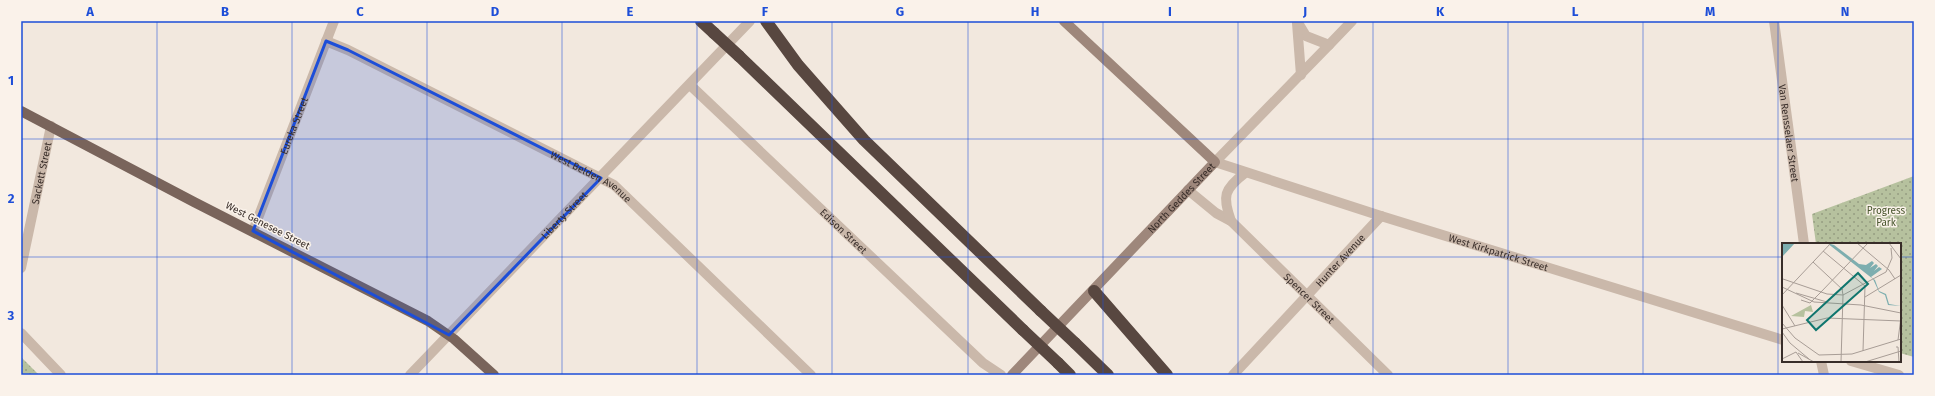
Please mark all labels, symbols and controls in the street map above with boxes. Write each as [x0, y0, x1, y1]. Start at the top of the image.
text: A [85, 4, 94, 19]
text: B [221, 4, 229, 19]
text: C [356, 4, 364, 19]
text: D [491, 4, 500, 19]
text: E [627, 4, 634, 19]
text: F [762, 4, 769, 19]
text: G [896, 4, 904, 19]
text: H [1031, 4, 1039, 19]
text: I [1168, 4, 1172, 19]
text: J [1302, 4, 1307, 19]
text: K [1436, 4, 1445, 19]
text: L [1572, 4, 1579, 19]
text: M [1705, 4, 1715, 19]
text: N [1841, 4, 1849, 19]
text: 1 [8, 73, 14, 88]
street label: Van Rensselaer Street [1776, 83, 1801, 183]
street label: Eureka Street [278, 95, 311, 156]
street label: Sackett Street [30, 141, 55, 205]
street label: West Belden Avenue [548, 149, 633, 205]
street label: North Geddes Street [1146, 160, 1218, 236]
street label: Liberty Street [539, 189, 590, 242]
text: 2 [8, 191, 15, 206]
street label: West Genesee Street [223, 199, 312, 253]
park label: Progress Park [1867, 205, 1906, 229]
street label: Edison Street [817, 207, 869, 257]
street label: Hunter Avenue [1313, 232, 1368, 289]
street label: West Kirkpatrick Street [1447, 232, 1550, 274]
inset map [1782, 243, 1901, 362]
street label: Spencer Street [1281, 271, 1337, 326]
text: 3 [7, 308, 15, 323]

